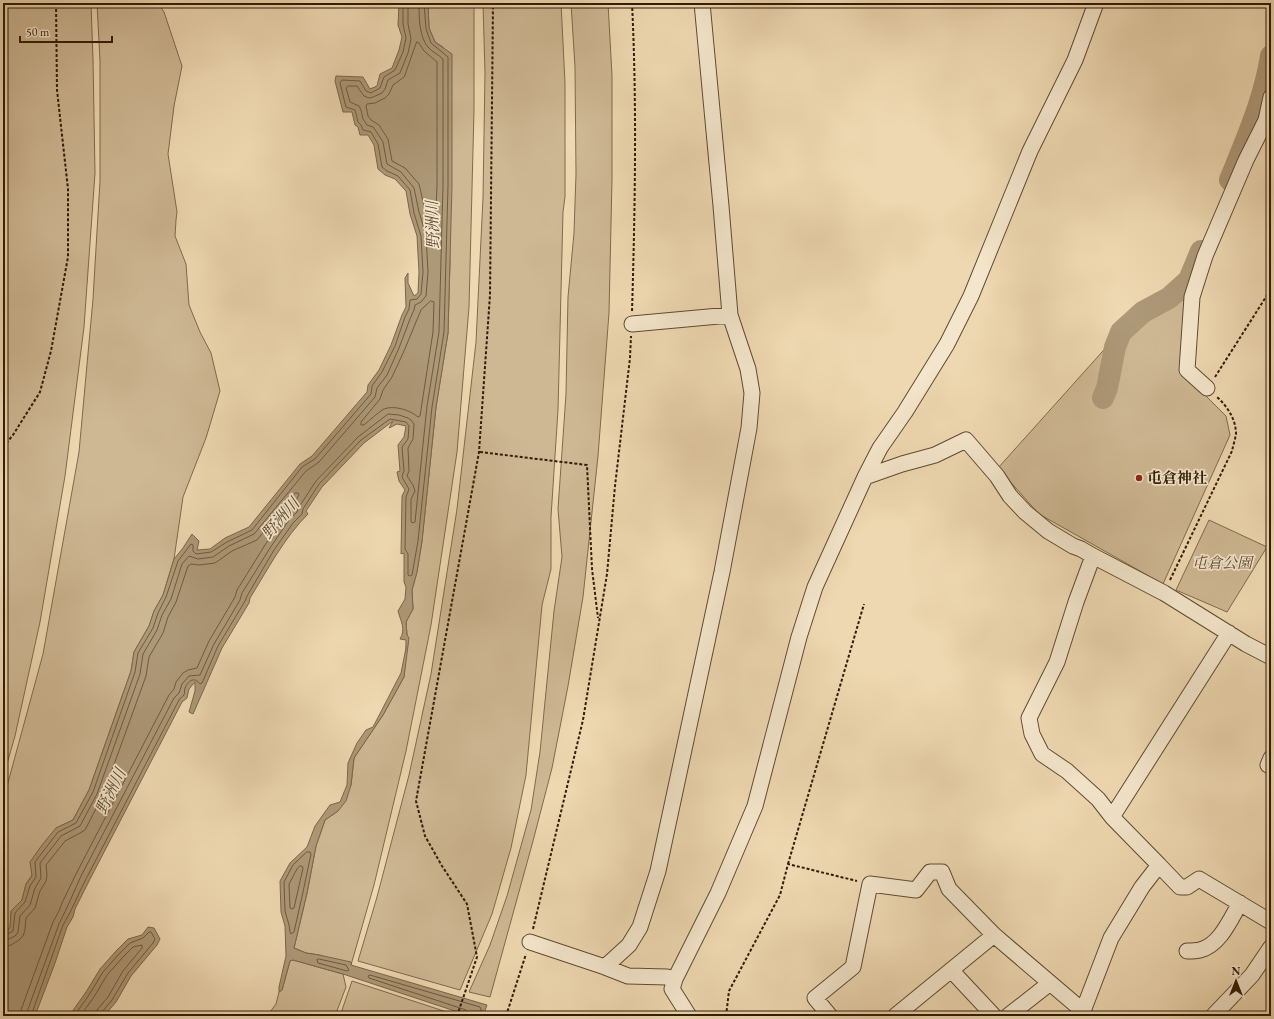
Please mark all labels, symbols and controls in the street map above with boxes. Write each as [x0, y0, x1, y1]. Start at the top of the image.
scale bar [20, 18, 112, 44]
text: 50 m [26, 24, 50, 40]
water label: 野洲川 [421, 199, 444, 249]
place label: 屯倉神社 [1147, 468, 1207, 487]
marker: 屯倉神社 [1134, 473, 1144, 483]
water label: 野洲川 [257, 492, 305, 543]
park label: 屯倉公園 [1192, 553, 1255, 572]
water label: 野洲川 [90, 763, 131, 817]
north arrow [1216, 961, 1256, 1001]
text: N [1232, 964, 1241, 978]

